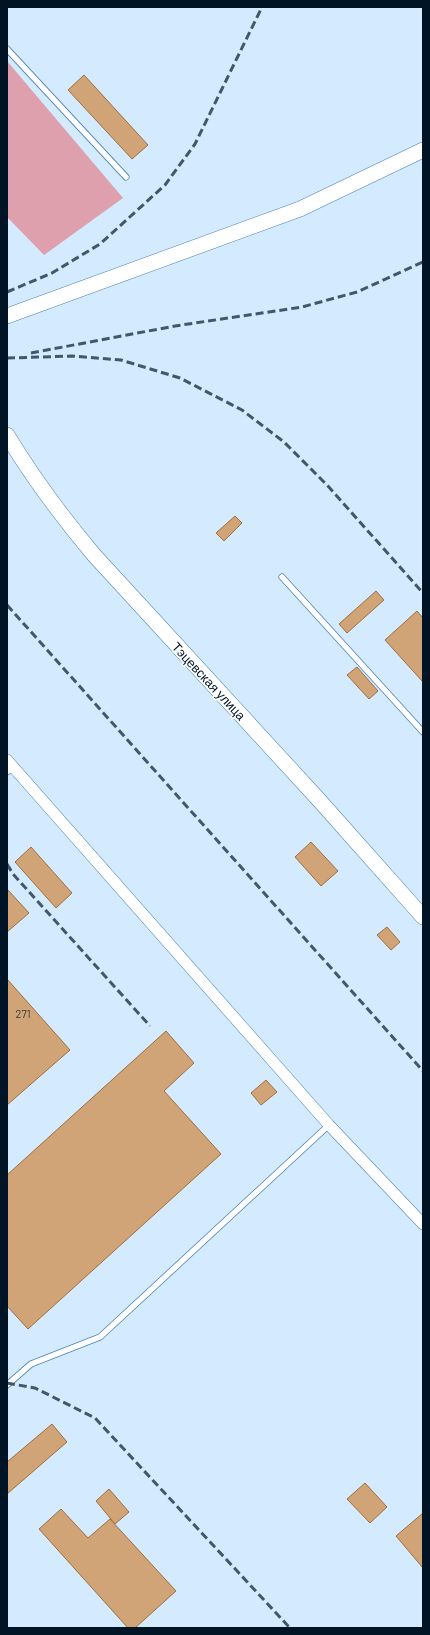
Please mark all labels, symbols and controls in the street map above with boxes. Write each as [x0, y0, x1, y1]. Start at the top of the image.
street label: Тэцевская улица [169, 639, 250, 724]
house number: 271 [16, 1007, 30, 1020]

